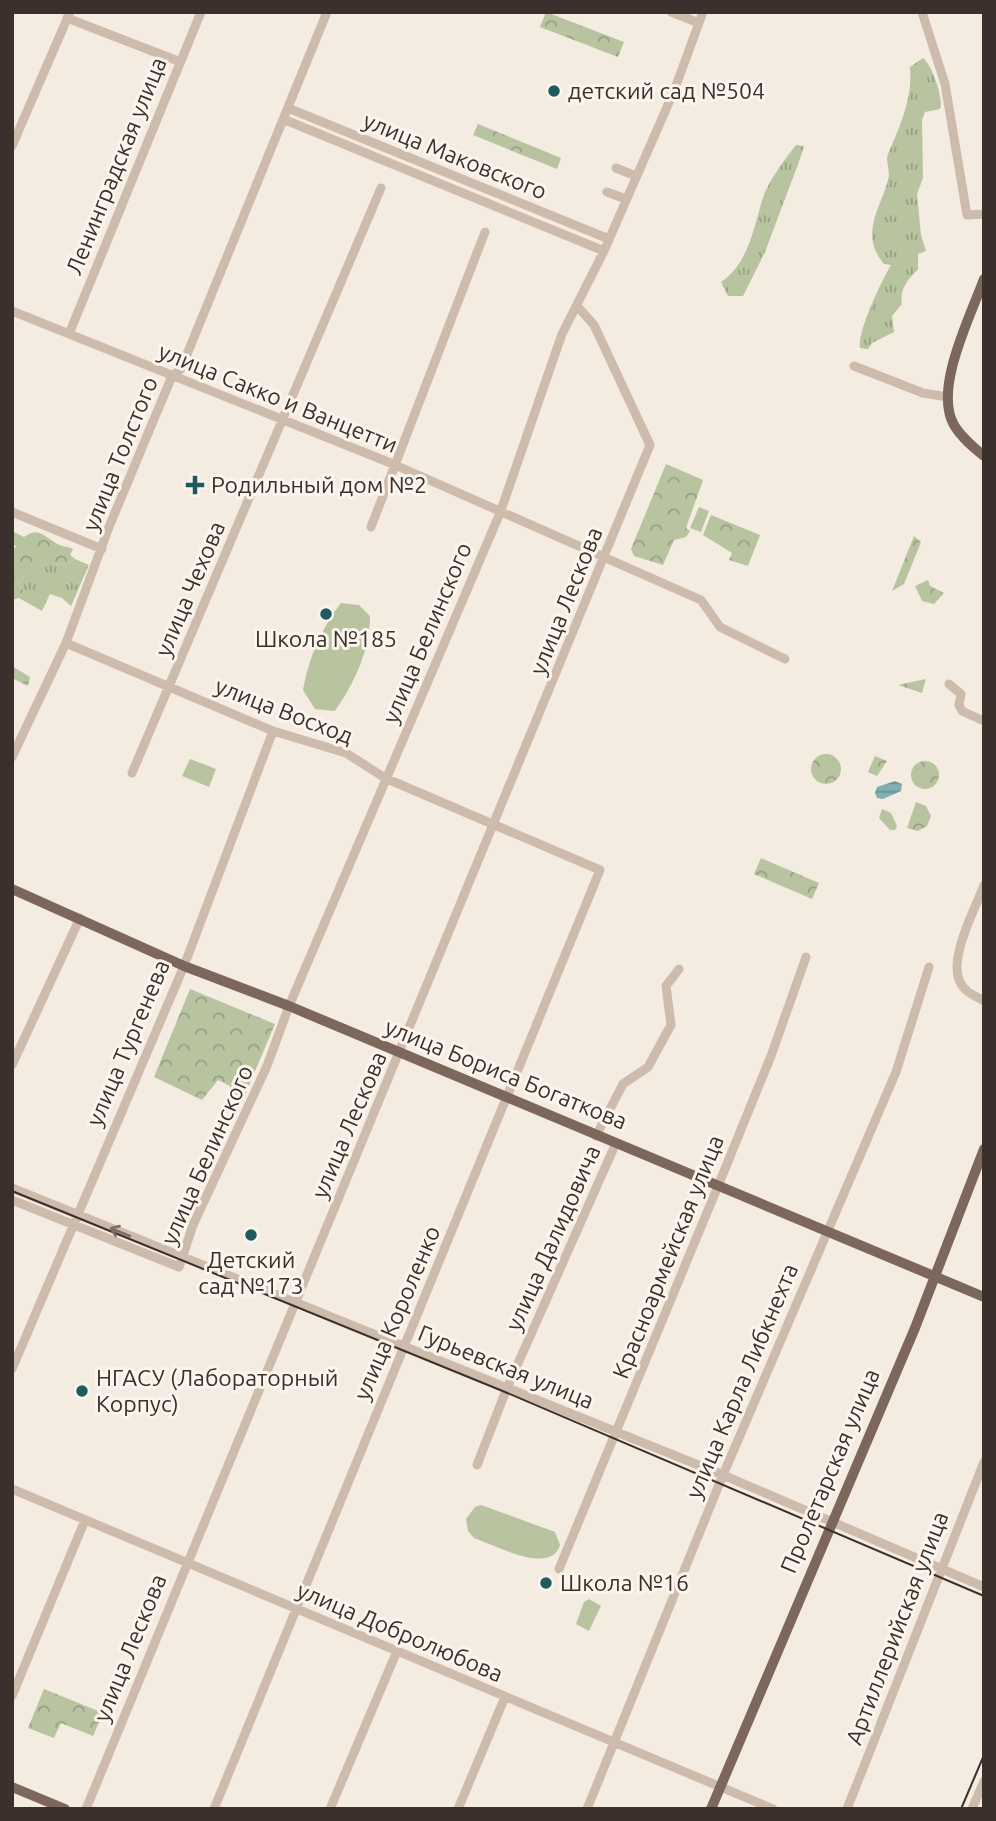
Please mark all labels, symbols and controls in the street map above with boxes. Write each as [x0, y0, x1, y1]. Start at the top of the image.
street label: Ленинградская улица [60, 54, 171, 278]
place label: детский сад №504 [568, 78, 765, 103]
marker: детский сад №504 [546, 83, 562, 99]
street label: улица Маковского [360, 107, 551, 204]
street label: улица Сакко и Ванцетти [155, 338, 401, 457]
street label: улица Толстого [77, 373, 162, 535]
place label: Родильный дом №2 [211, 472, 427, 497]
marker: Родильный дом №2 [185, 475, 205, 495]
street label: улица Чехова [150, 517, 229, 660]
street label: улица Лескова [525, 523, 607, 678]
street label: улица Белинского [377, 539, 476, 727]
marker: Школа №185 [318, 606, 334, 622]
place label: Школа №185 [255, 626, 397, 651]
street label: улица Восход [212, 673, 357, 748]
street label: улица Тургенева [81, 956, 174, 1130]
street label: улица Бориса Богаткова [381, 1013, 631, 1134]
street label: улица Лескова [306, 1048, 391, 1202]
street label: улица Белинского [156, 1061, 257, 1248]
street label: Красноармейская улица [607, 1132, 728, 1382]
street label: улица Далидовича [500, 1141, 605, 1334]
street label: улица Короленко [349, 1222, 445, 1404]
one-way arrow [110, 1224, 131, 1237]
marker: Детский сад №173 [243, 1227, 259, 1243]
place label: Детский сад №173 [198, 1247, 304, 1298]
street label: улица Карла Либкнехта [681, 1260, 802, 1502]
street label: Гурьевская улица [415, 1320, 598, 1413]
place label: НГАСУ (Лабораторный Корпус) [96, 1365, 338, 1417]
street label: Пролетарская улица [775, 1365, 884, 1577]
marker: НГАСУ (Лабораторный Корпус) [74, 1383, 90, 1399]
street label: Артиллерийская улица [841, 1508, 953, 1748]
street label: улица Лескова [89, 1570, 171, 1725]
place label: Школа №16 [560, 1570, 689, 1595]
marker: Школа №16 [538, 1575, 554, 1591]
street label: улица Добролюбова [294, 1577, 507, 1686]

